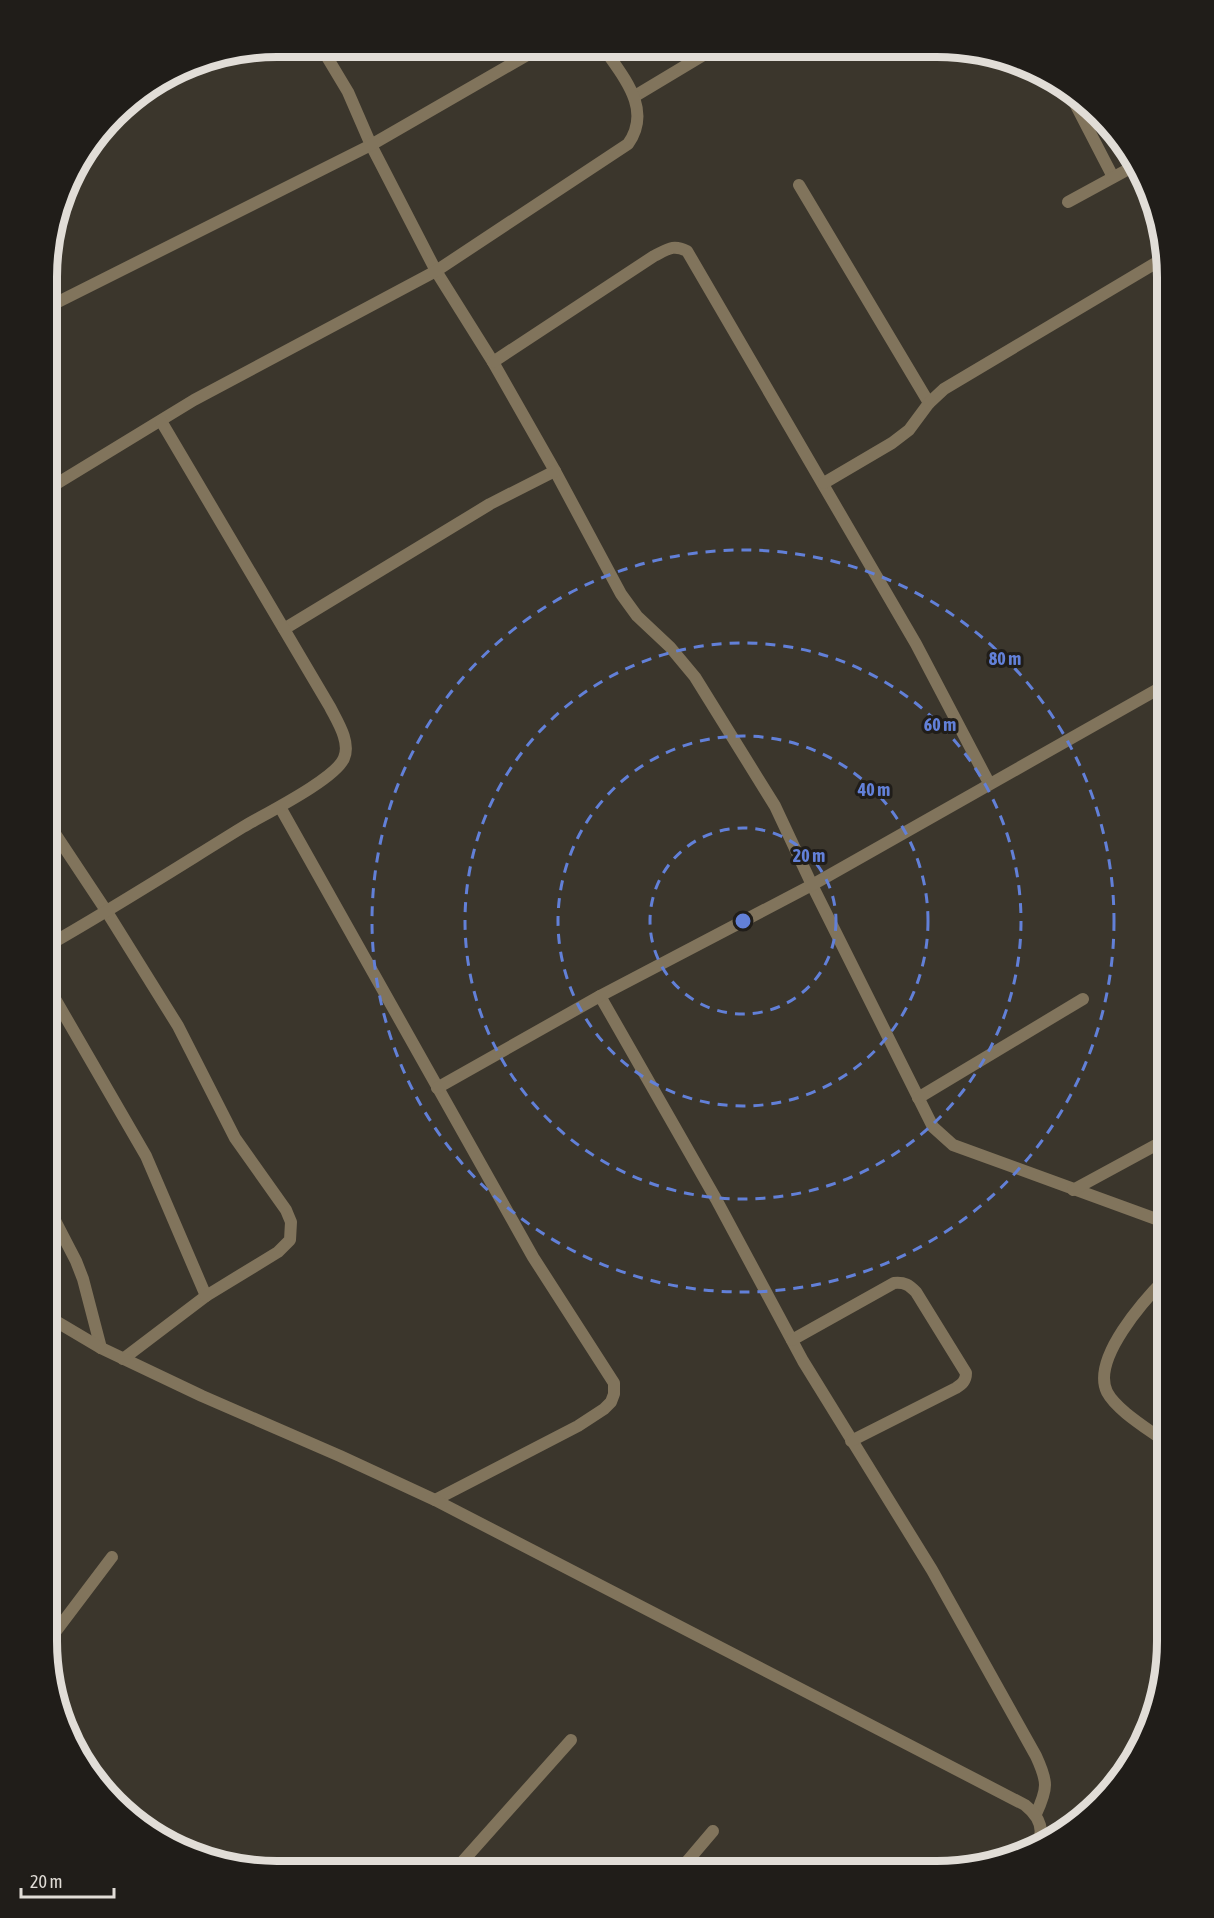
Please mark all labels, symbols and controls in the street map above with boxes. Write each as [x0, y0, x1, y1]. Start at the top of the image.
text: 80 m [989, 648, 1021, 669]
text: 60 m [924, 714, 956, 735]
text: 40 m [857, 779, 890, 800]
text: 20 m [793, 845, 825, 866]
centre of rings [733, 911, 753, 931]
scale bar [21, 1861, 114, 1899]
text: 20 m [30, 1871, 62, 1892]

